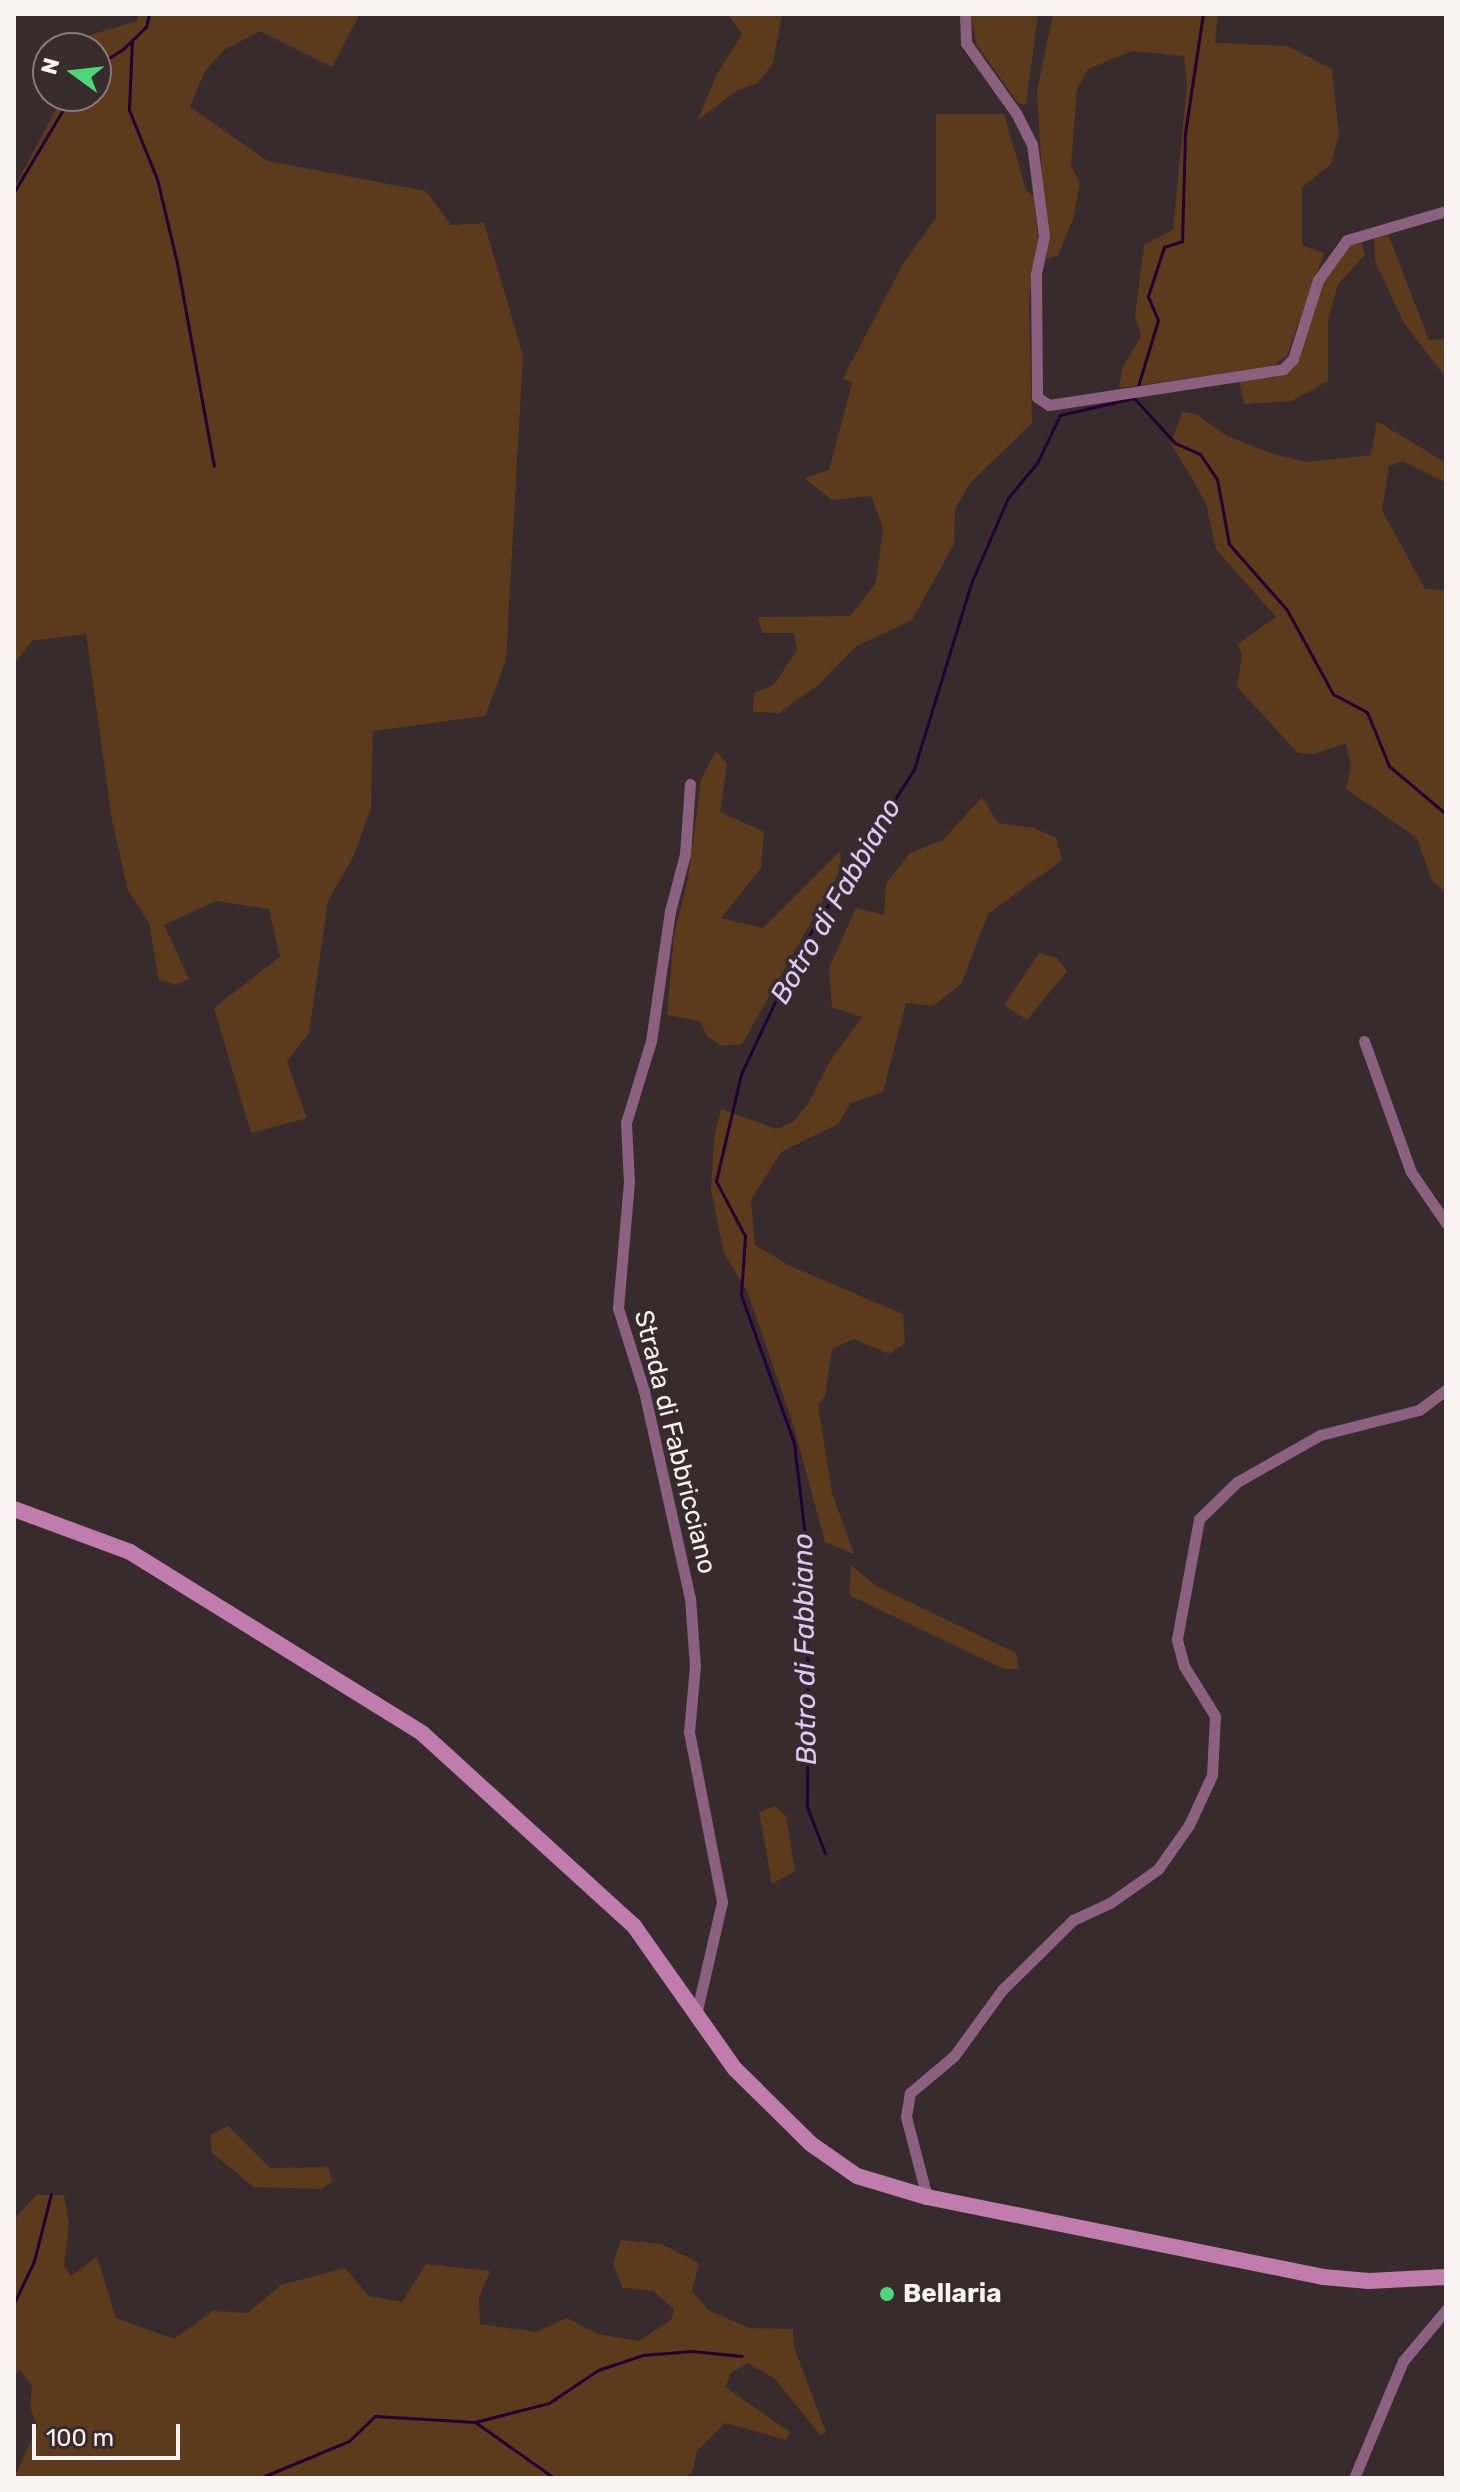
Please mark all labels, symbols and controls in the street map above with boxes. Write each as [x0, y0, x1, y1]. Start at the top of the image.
north arrow [32, 32, 112, 112]
text: N [35, 55, 65, 77]
water label: Botro di Fabbiano [764, 792, 908, 1010]
street label: Strada di Fabbricciano [627, 1307, 723, 1577]
water label: Botro di Fabbiano [786, 1533, 824, 1765]
place label: Bellaria [903, 2278, 1002, 2310]
marker: Bellaria [878, 2285, 896, 2303]
scale bar [36, 2408, 184, 2458]
text: 100 m [46, 2424, 114, 2452]

